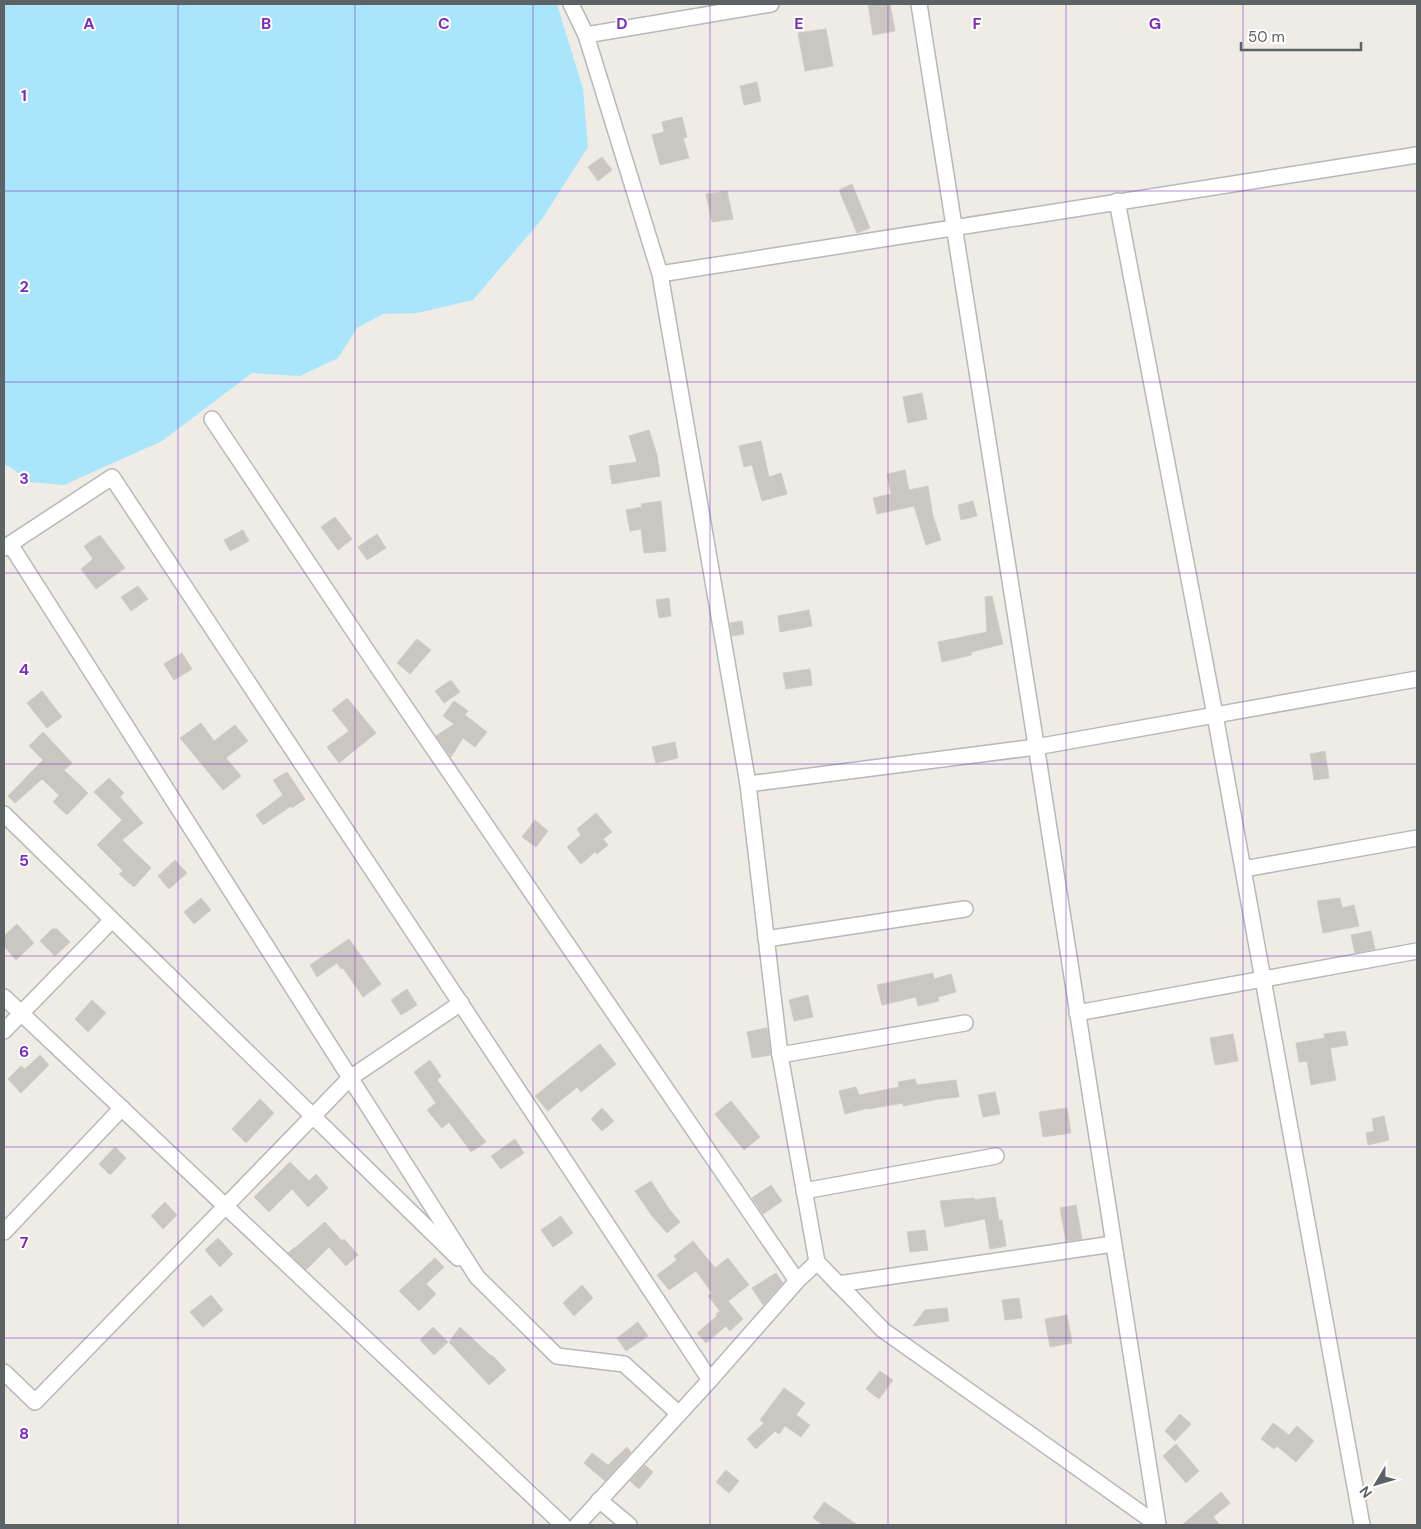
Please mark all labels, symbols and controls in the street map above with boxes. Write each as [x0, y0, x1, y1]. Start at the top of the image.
text: A [83, 13, 95, 34]
text: B [261, 13, 271, 34]
text: C [438, 13, 450, 34]
text: D [616, 13, 628, 34]
text: E [794, 13, 804, 34]
text: F [973, 13, 982, 34]
text: G [1149, 13, 1161, 34]
scale bar [1241, 20, 1361, 52]
text: 50 m [1248, 27, 1285, 47]
text: 1 [21, 85, 27, 106]
text: 2 [19, 276, 29, 297]
text: 3 [19, 468, 29, 489]
text: 4 [19, 659, 29, 680]
text: 5 [19, 850, 29, 871]
text: 6 [19, 1041, 29, 1062]
text: 7 [20, 1232, 29, 1253]
text: 8 [19, 1423, 29, 1444]
north arrow [1351, 1459, 1401, 1509]
text: N [1356, 1482, 1376, 1502]

